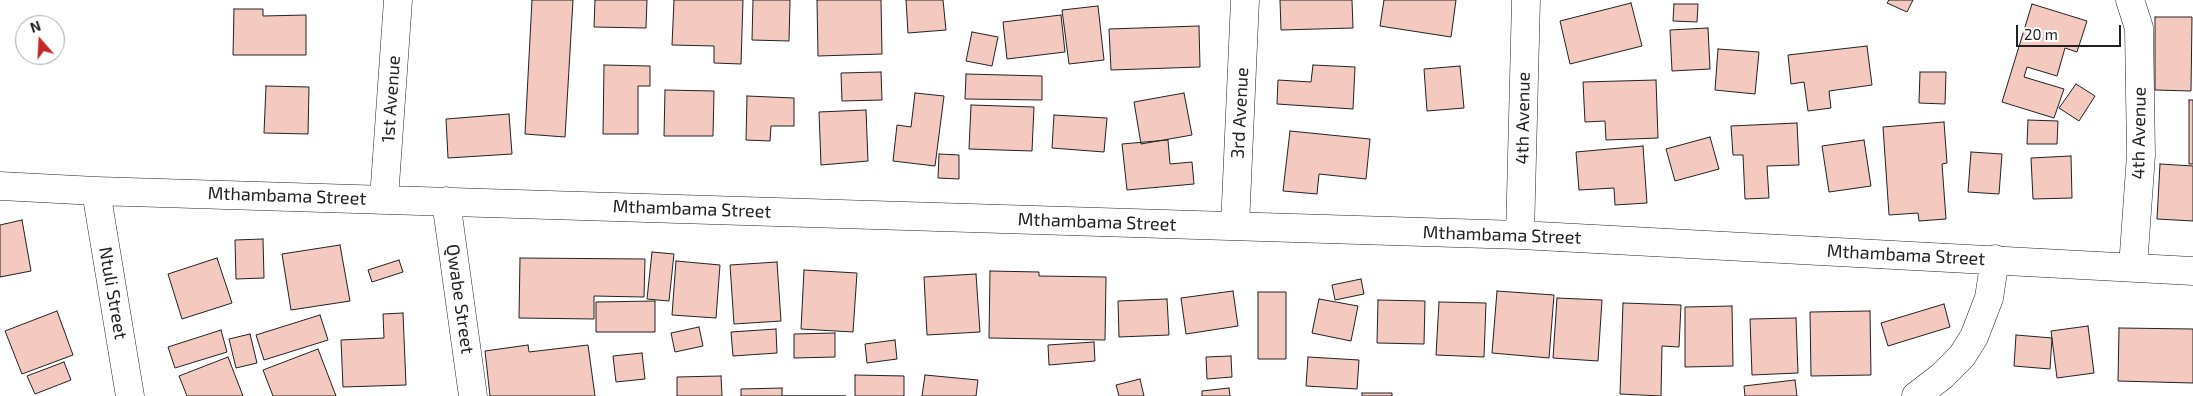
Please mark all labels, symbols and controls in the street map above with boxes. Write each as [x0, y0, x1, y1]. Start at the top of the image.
north arrow [15, 15, 65, 65]
scale bar [2018, 15, 2123, 47]
text: N [28, 17, 43, 36]
text: 20 m [2024, 25, 2058, 43]
street label: 1st Avenue [377, 55, 405, 143]
street label: 3rd Avenue [1227, 67, 1253, 159]
street label: 4th Avenue [1511, 71, 1535, 165]
street label: 4th Avenue [2127, 86, 2151, 180]
street label: Mthambama Street [207, 182, 367, 210]
street label: Mthambama Street [612, 195, 772, 223]
street label: Mthambama Street [1017, 208, 1177, 236]
street label: Mthambama Street [1422, 221, 1582, 249]
street label: Mthambama Street [1826, 240, 1986, 270]
street label: Qwabe Street [442, 243, 478, 355]
street label: Ntuli Street [94, 245, 132, 341]

